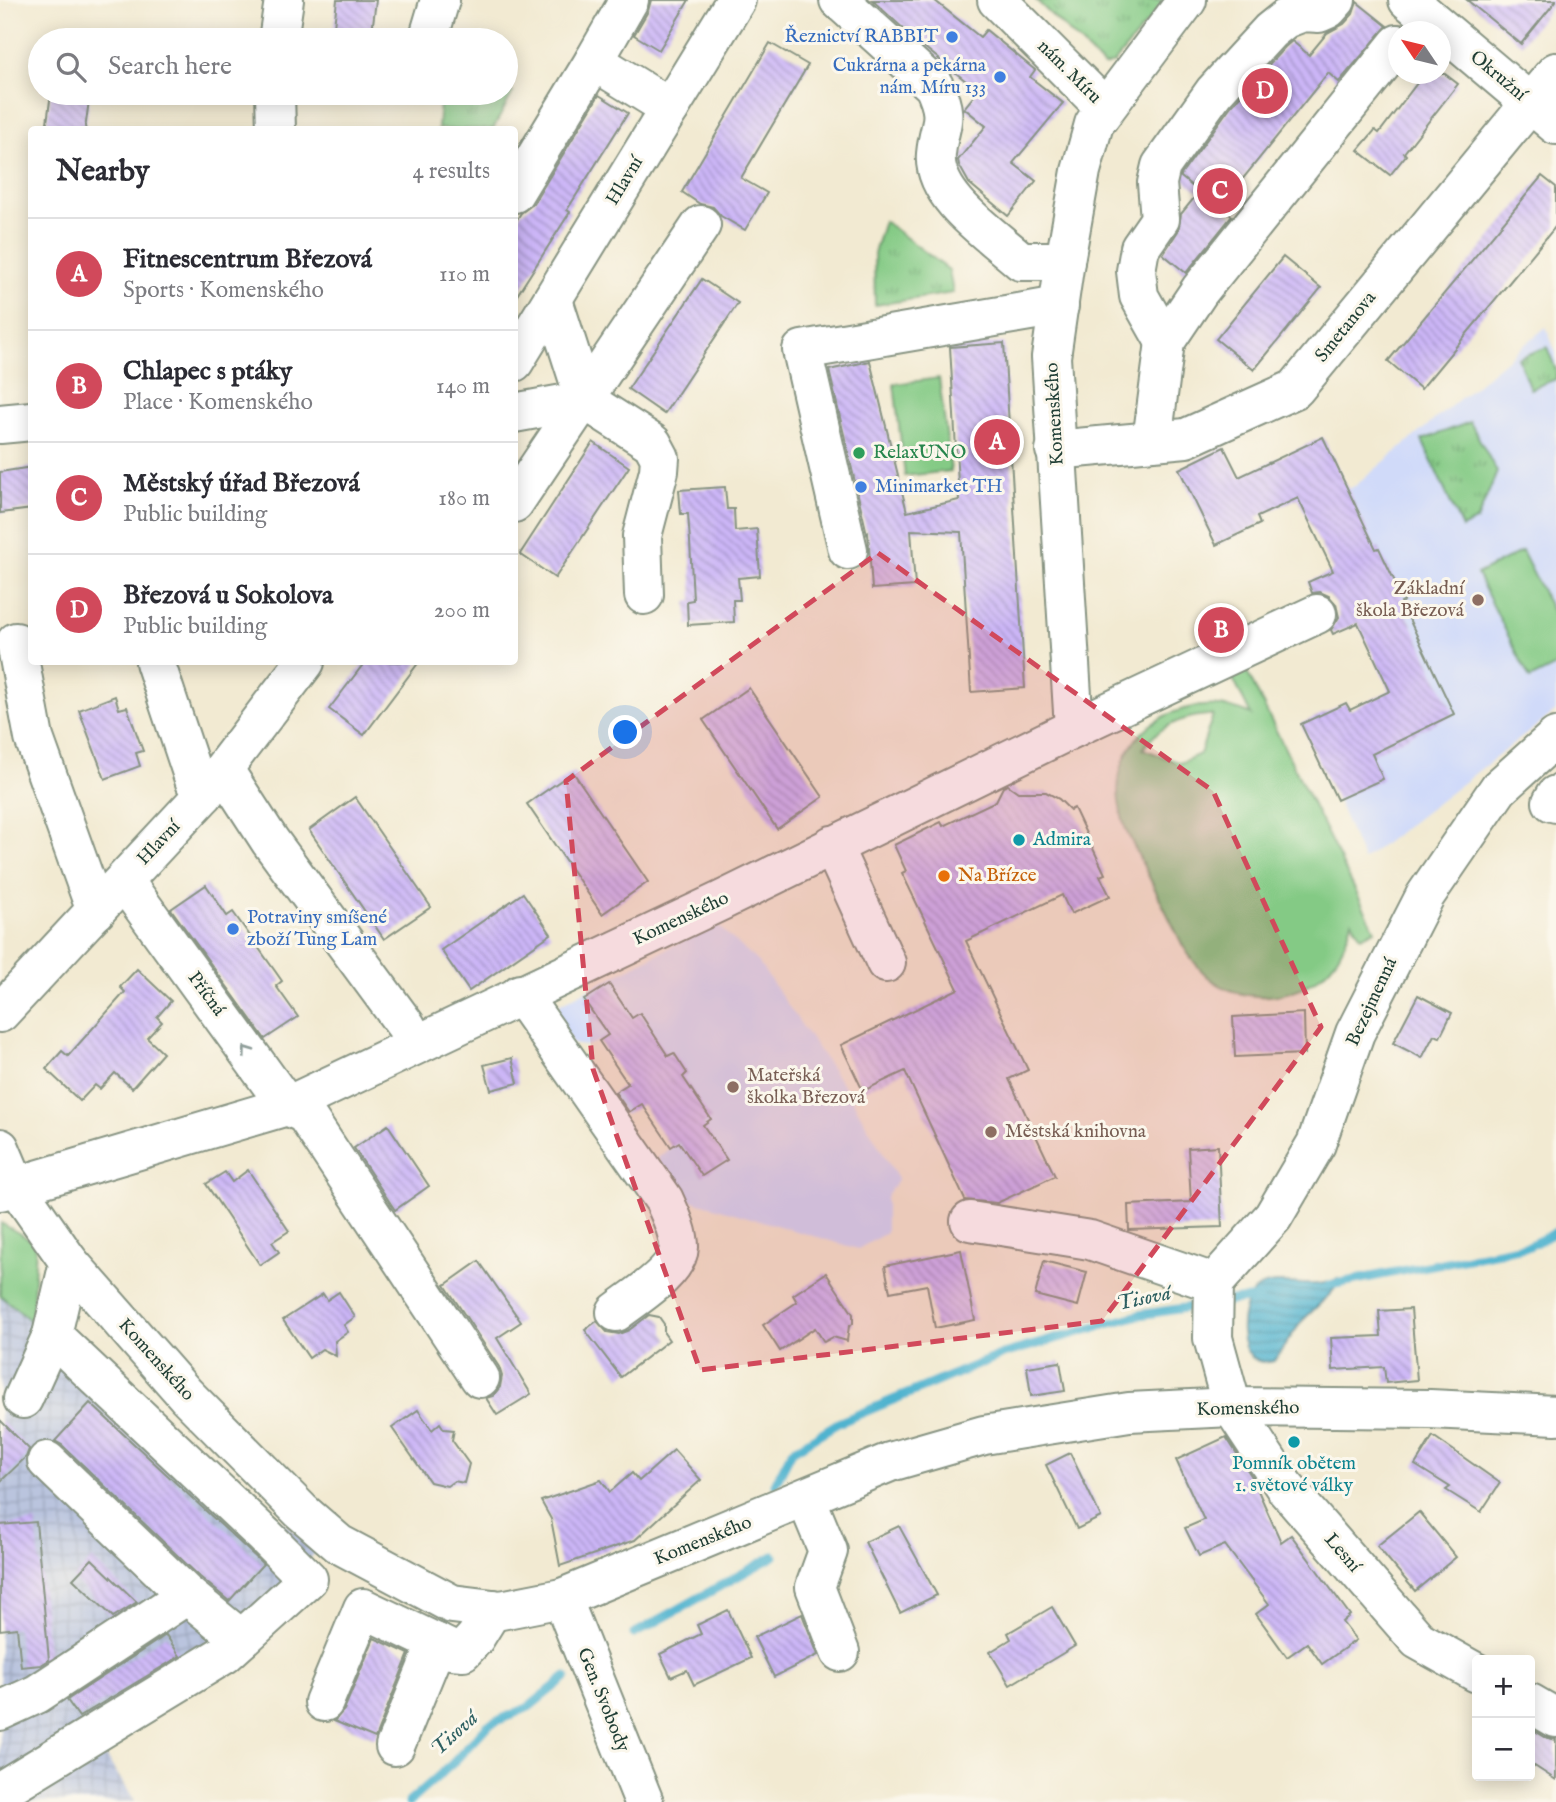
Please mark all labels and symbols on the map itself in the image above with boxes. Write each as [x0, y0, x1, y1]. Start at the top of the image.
north arrow [1388, 21, 1451, 84]
place label: Řeznictví RABBIT [785, 24, 938, 49]
marker: Řeznictví RABBIT [944, 29, 960, 45]
street label: nám. Míru [1032, 35, 1106, 109]
street label: Okružní [1465, 45, 1533, 108]
place label: Cukrárna a pekárna nám. Míru 133 [833, 54, 987, 100]
pin: D [1242, 65, 1288, 117]
marker: Cukrárna a pekárna nám. Míru 133 [992, 69, 1008, 85]
street label: Hlavní [601, 150, 650, 210]
pin: C [1197, 165, 1243, 217]
street label: Smetanova [1310, 286, 1382, 367]
street label: Komenského [1040, 362, 1070, 466]
pin: A [974, 416, 1020, 468]
place label: RelaxUNO [873, 441, 967, 465]
marker: RelaxUNO [851, 445, 867, 461]
place label: Minimarket TH [875, 475, 1003, 499]
marker: Minimarket TH [853, 479, 869, 495]
place label: Základní škola Březová [1356, 577, 1466, 623]
marker: Základní škola Březová [1470, 592, 1486, 608]
pin: B [1198, 604, 1244, 656]
your location [608, 715, 642, 749]
street label: Hlavní [132, 814, 187, 871]
place label: Admira [1032, 828, 1092, 852]
marker: Admira [1011, 832, 1027, 848]
place label: Na Břízce [958, 864, 1037, 888]
marker: Na Břízce [936, 868, 952, 884]
street label: Komenského [629, 886, 733, 952]
place label: Potraviny smíšené zboží Tung Lam [247, 906, 387, 952]
marker: Potraviny smíšené zboží Tung Lam [225, 921, 241, 937]
street label: Bezejmenná [1341, 953, 1403, 1050]
street label: Příčná [182, 967, 231, 1022]
one-way arrow [243, 1046, 255, 1059]
place label: Mateřská školka Březová [747, 1064, 866, 1110]
marker: Mateřská školka Březová [725, 1079, 741, 1095]
place label: Městská knihovna [1005, 1120, 1147, 1144]
marker: Městská knihovna [983, 1124, 999, 1140]
water label: Tisová [1114, 1280, 1176, 1318]
street label: Komenského [113, 1314, 199, 1406]
street label: Komenského [1196, 1396, 1300, 1422]
marker: Pomník obětem 1. světové války [1286, 1434, 1302, 1450]
place label: Pomník obětem 1. světové války [1232, 1452, 1356, 1498]
street label: Komenského [651, 1511, 755, 1571]
street label: Lesní [1318, 1528, 1367, 1579]
street label: Gen. Svobody [571, 1644, 635, 1756]
water label: Tisová [426, 1704, 486, 1762]

